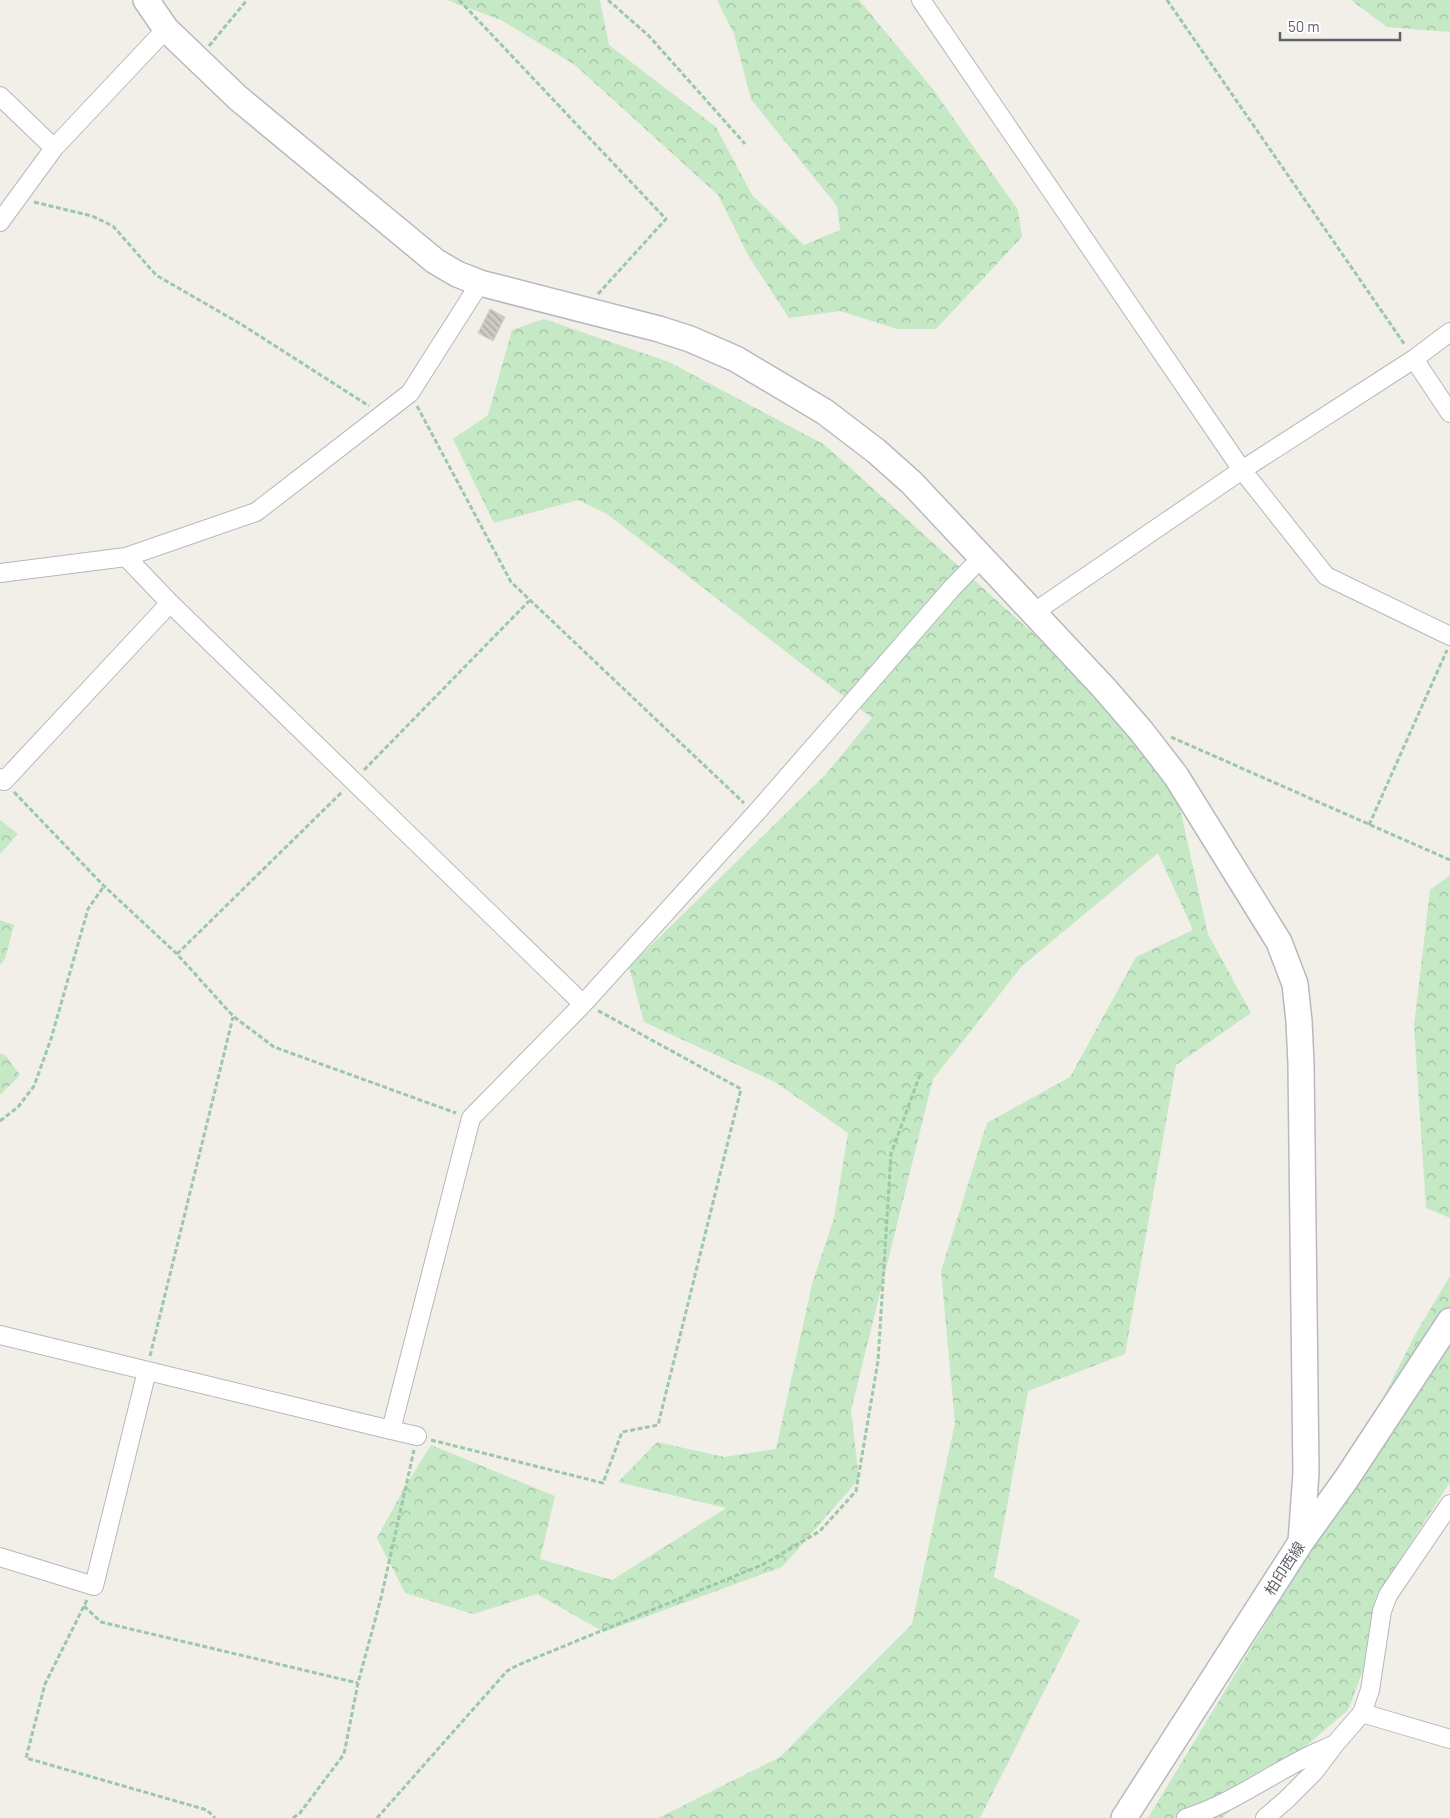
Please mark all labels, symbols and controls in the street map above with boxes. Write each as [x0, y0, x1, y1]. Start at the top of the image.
scale bar [1280, 10, 1400, 42]
text: 50 m [1288, 17, 1320, 35]
street label: 柏印西線 [1260, 1538, 1308, 1598]

